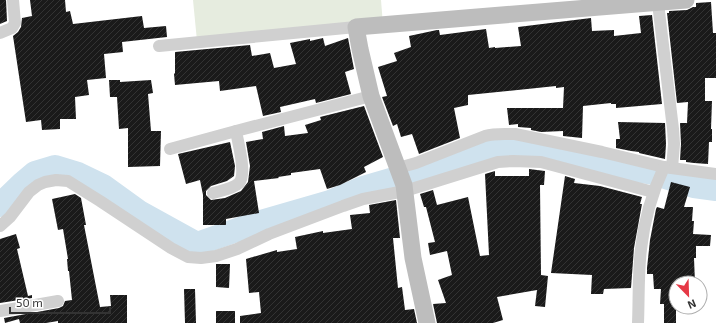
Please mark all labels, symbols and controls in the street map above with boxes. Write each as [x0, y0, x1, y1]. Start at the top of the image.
north arrow [668, 275, 708, 315]
scale bar [10, 289, 110, 315]
text: 50 m [16, 295, 43, 309]
text: N [686, 297, 698, 312]

